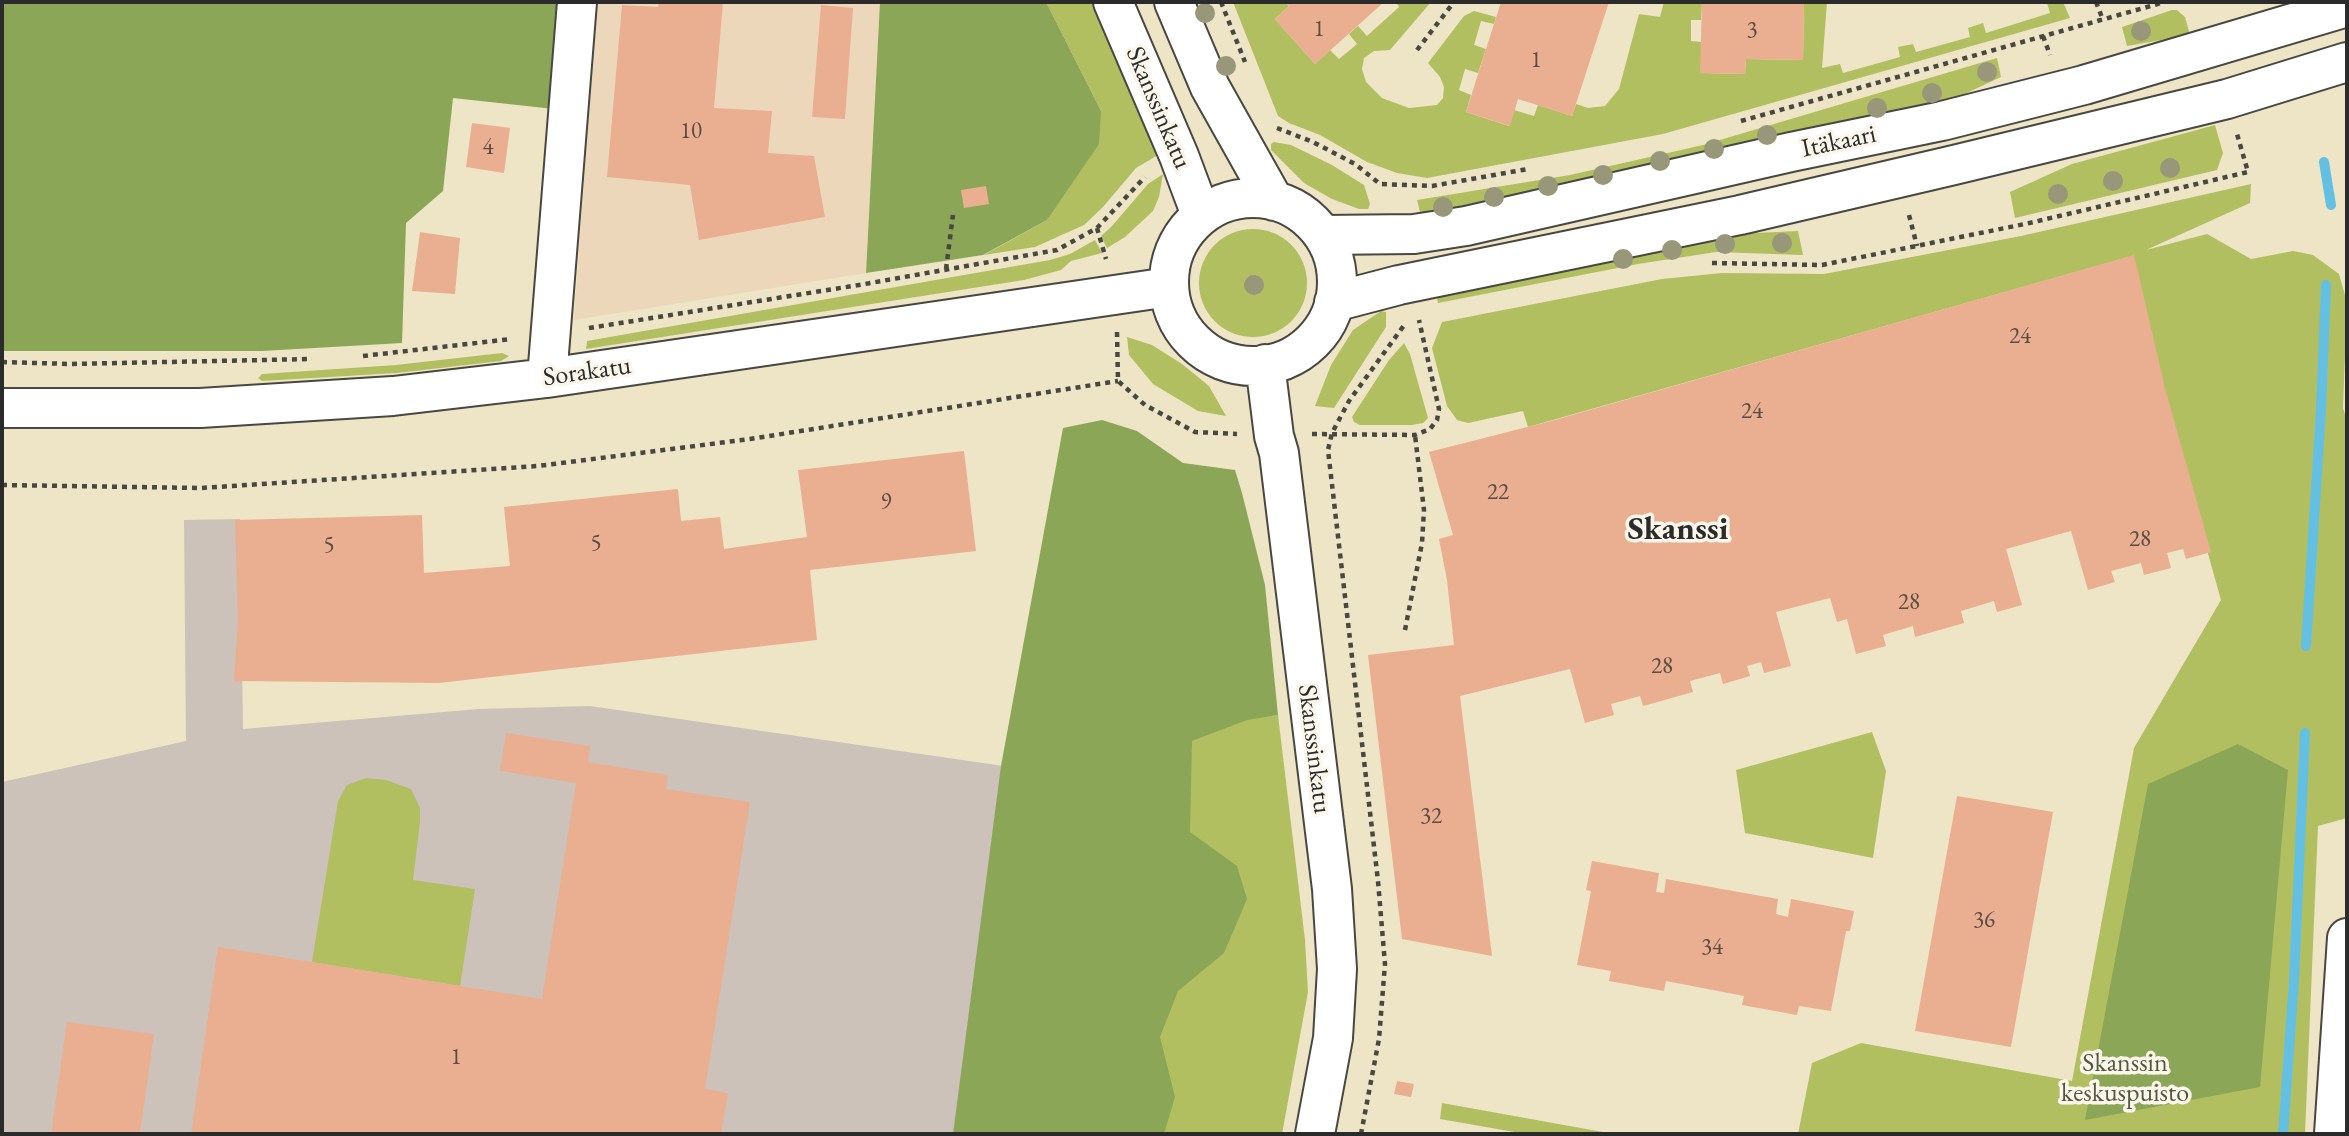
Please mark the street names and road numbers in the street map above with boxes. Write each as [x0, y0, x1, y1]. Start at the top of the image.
street label: Skanssinkatu [1118, 42, 1198, 174]
street label: Itäkaari [1799, 119, 1879, 165]
street label: Sorakatu [541, 350, 633, 394]
street label: Skanssinkatu [1291, 683, 1337, 815]

